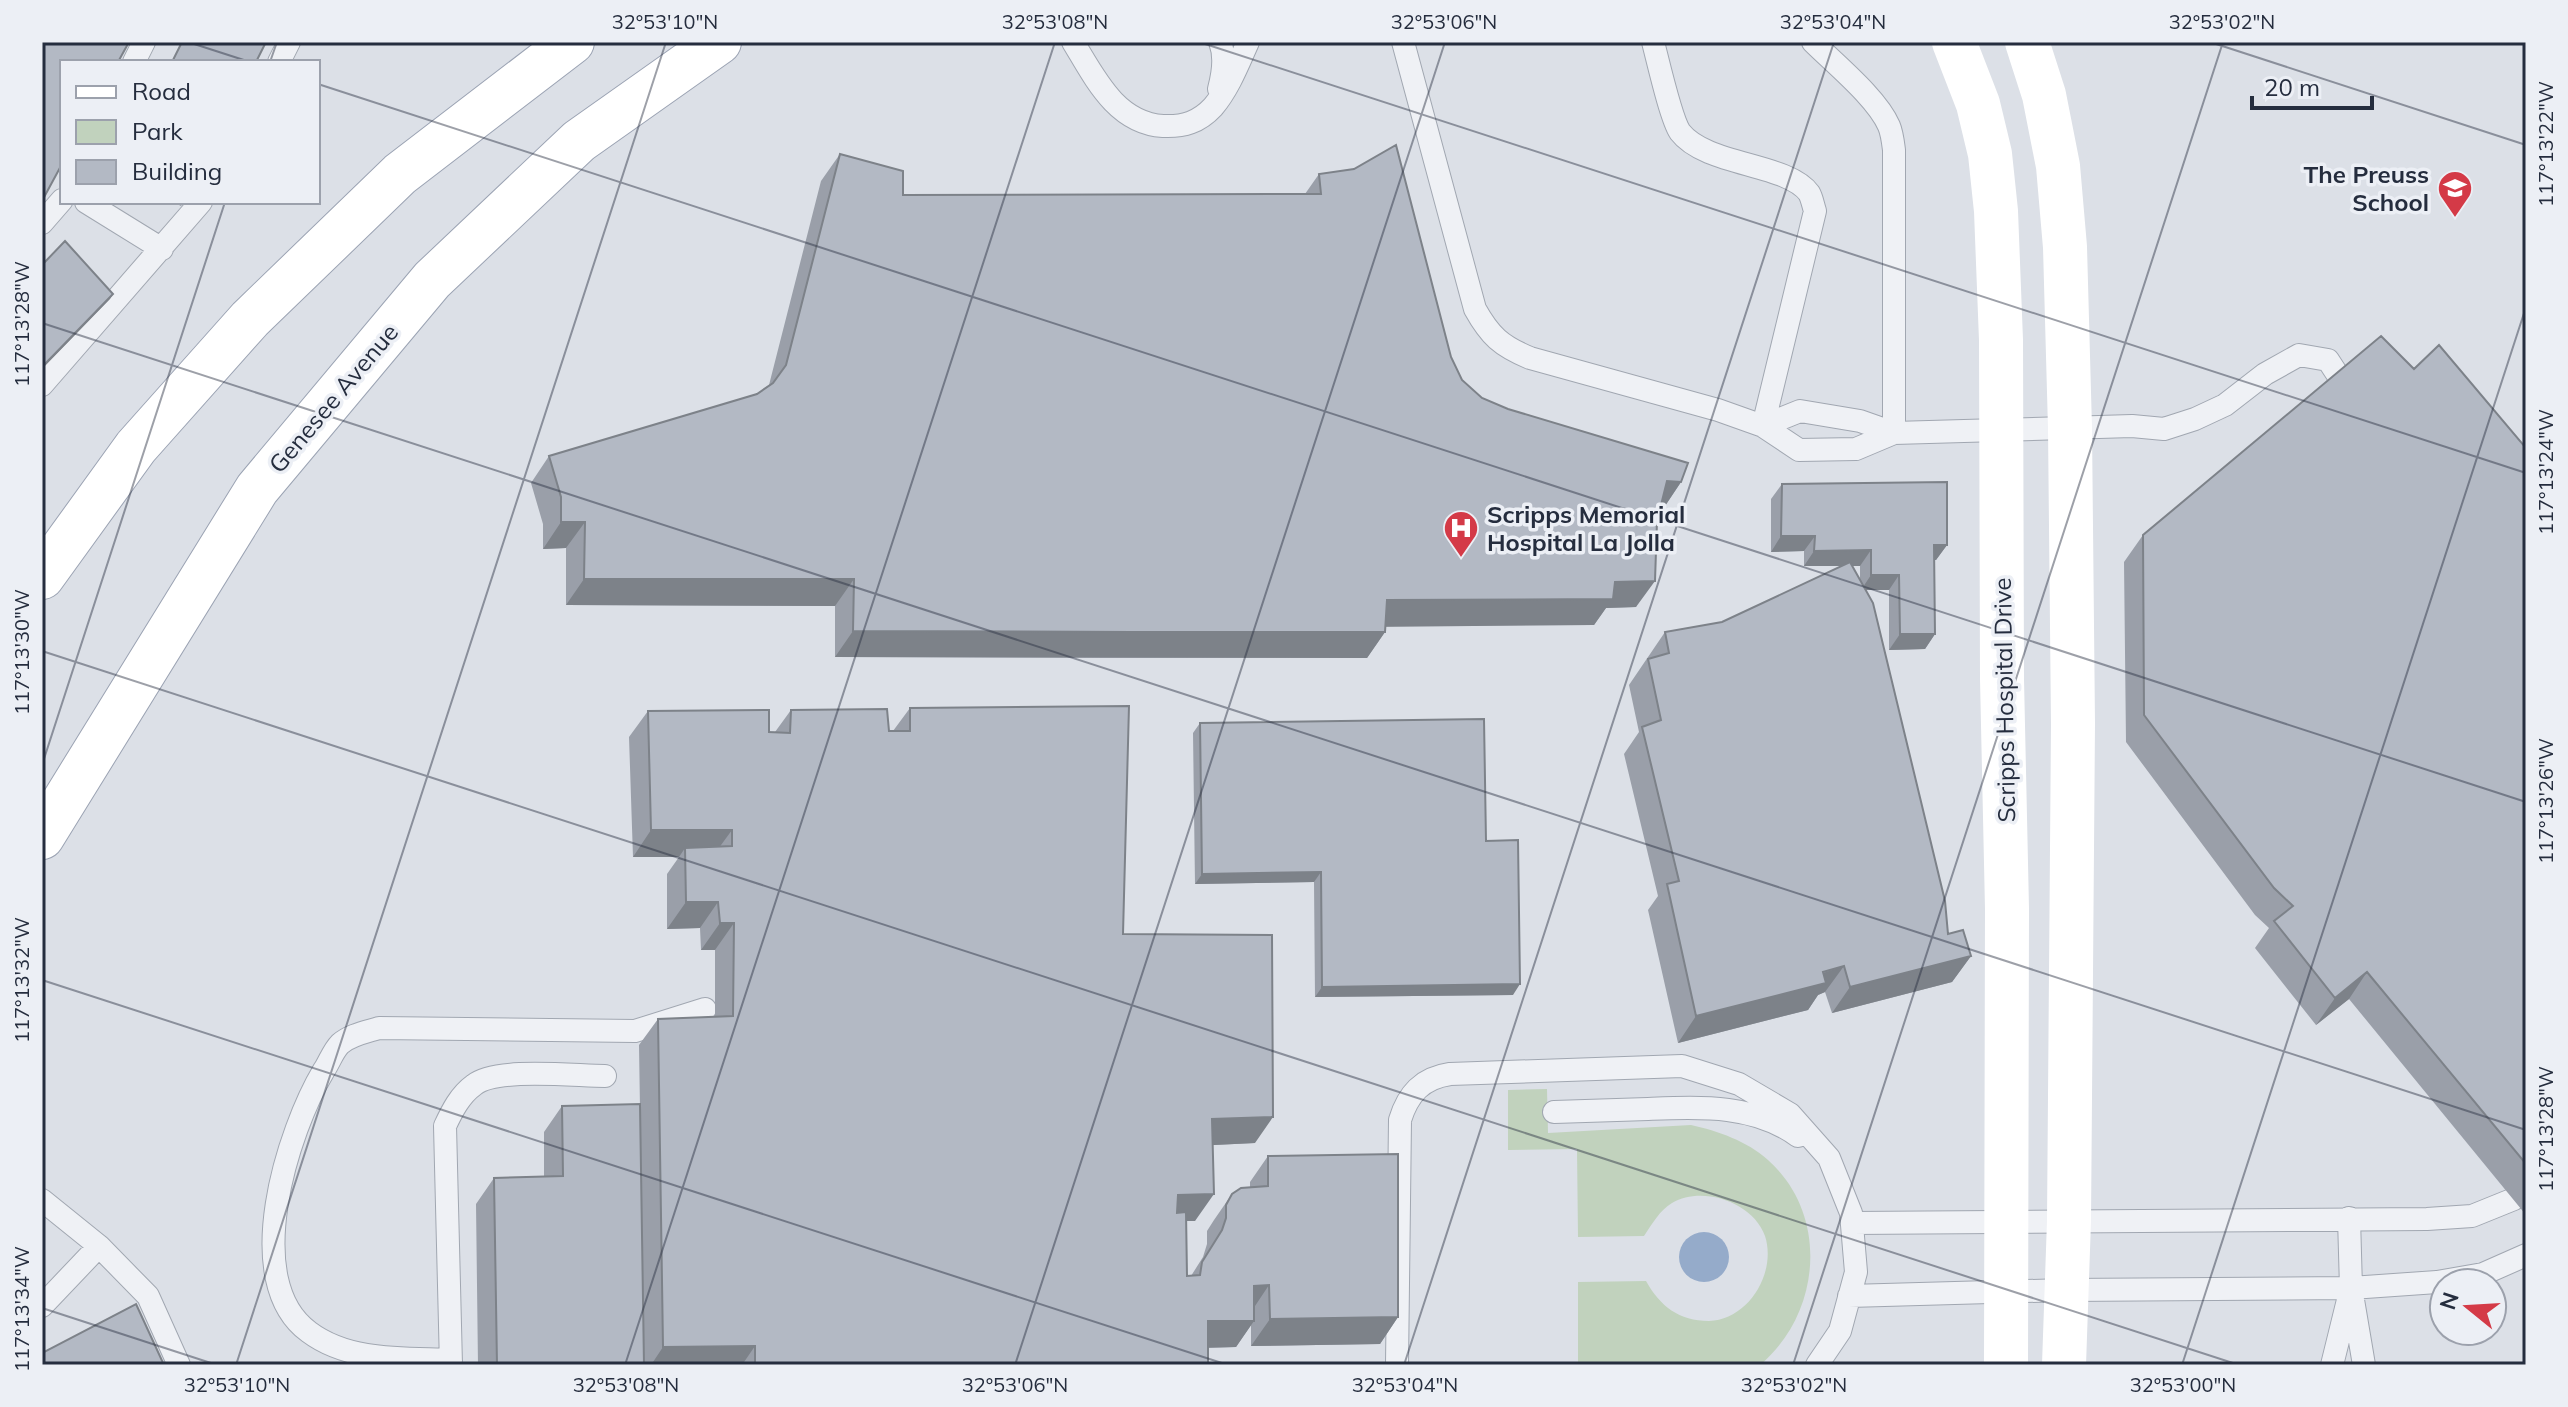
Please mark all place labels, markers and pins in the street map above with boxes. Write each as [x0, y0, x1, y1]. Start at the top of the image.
place label: The Preuss School [2303, 159, 2429, 217]
school or university icon: The Preuss School [2436, 169, 2474, 219]
place label: Scripps Memorial Hospital La Jolla [1487, 499, 1685, 557]
hospital icon: Scripps Memorial Hospital La Jolla [1442, 509, 1480, 559]

